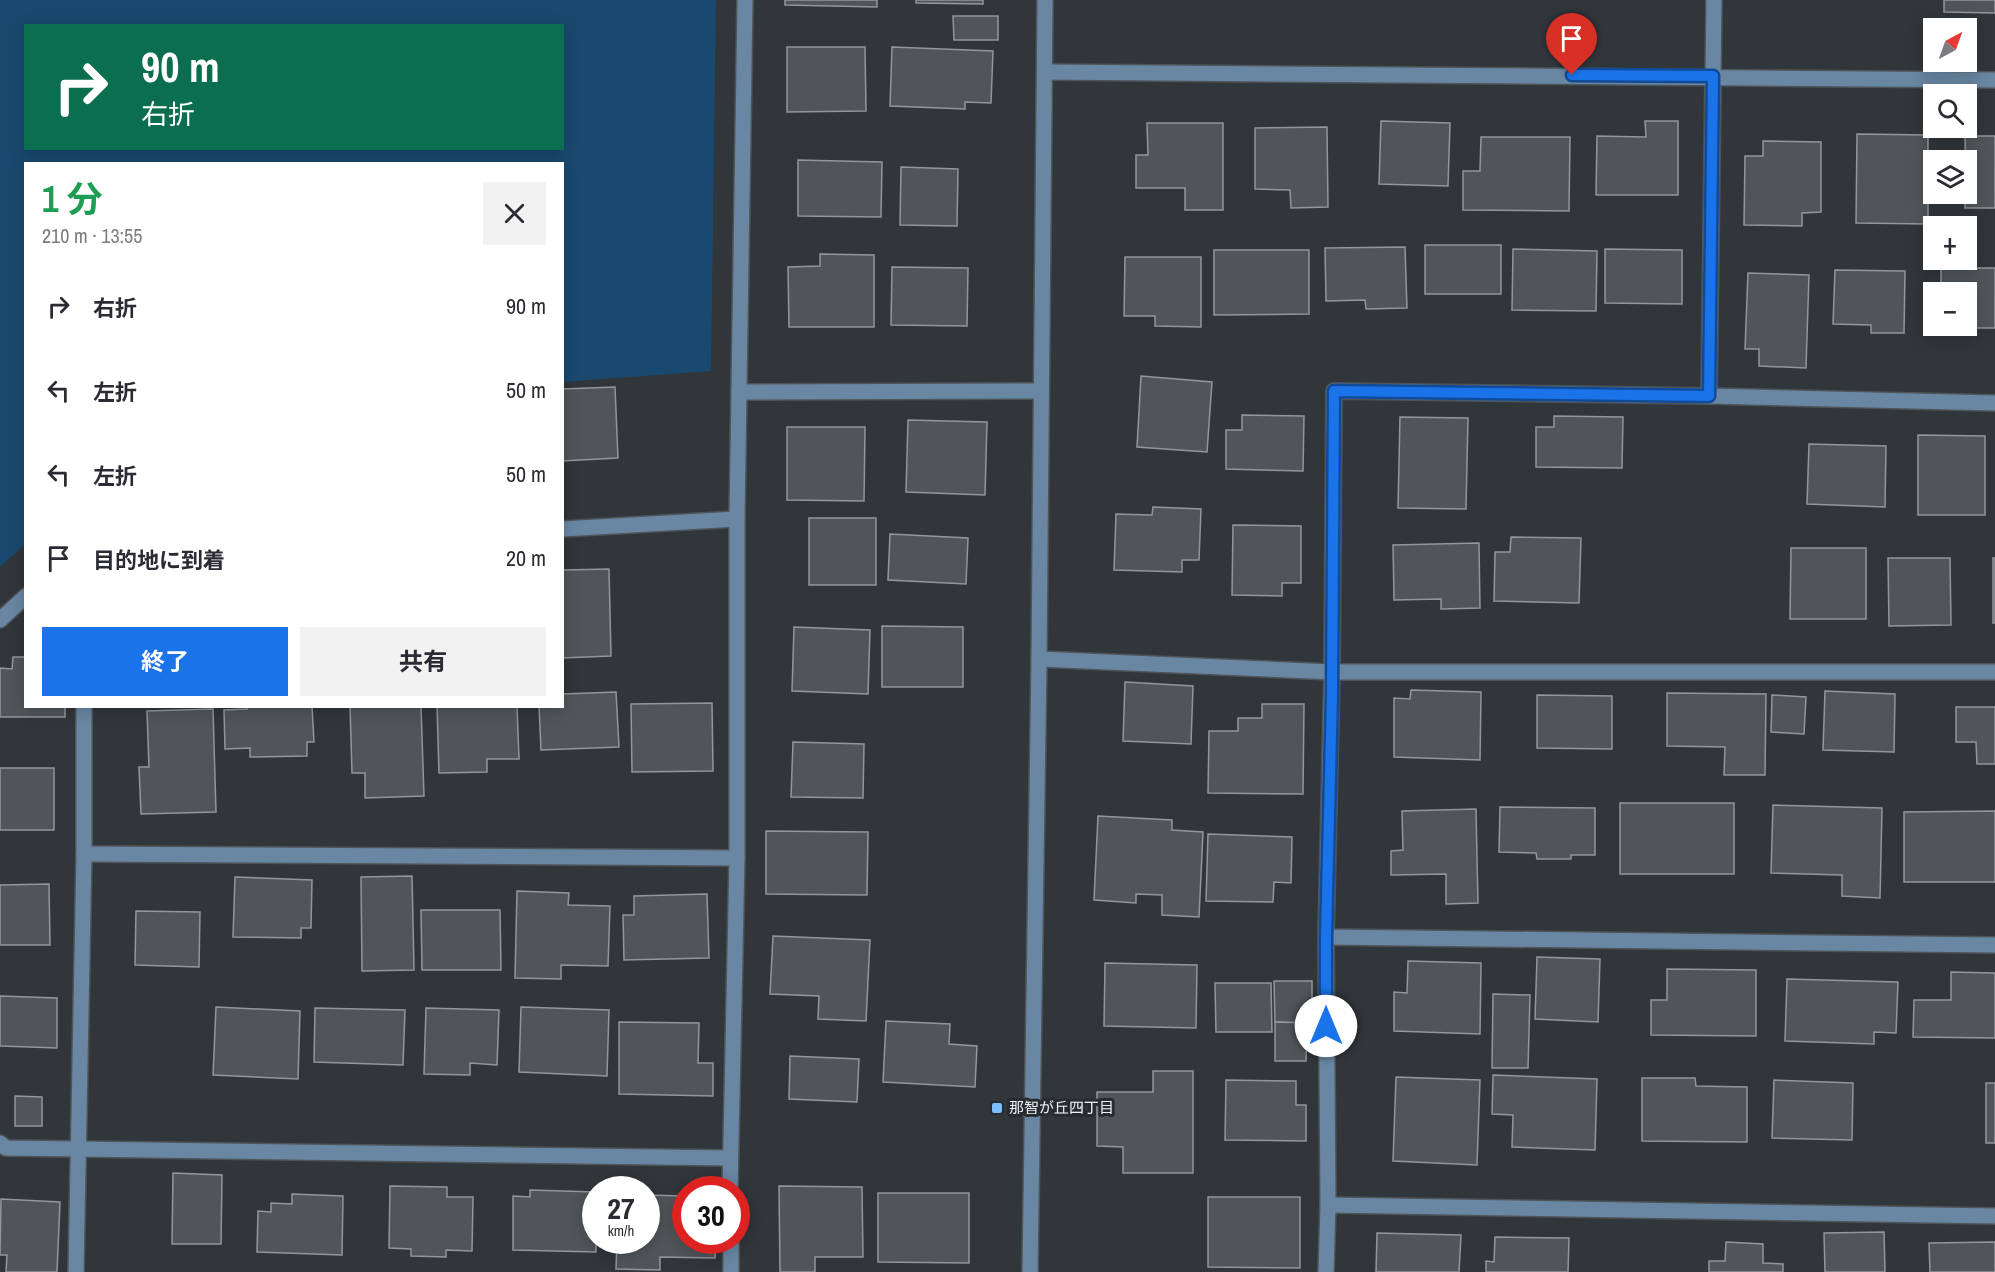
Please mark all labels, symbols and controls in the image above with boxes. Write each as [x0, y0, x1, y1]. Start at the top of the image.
pin [1546, 13, 1597, 75]
north arrow [1923, 18, 1977, 72]
map controls [1923, 18, 1977, 336]
icon: arrive [1555, 22, 1588, 55]
text: 90 m [141, 39, 220, 95]
icon: right [42, 48, 120, 126]
button: search [1923, 84, 1977, 138]
text: 右折 [141, 96, 195, 132]
button: layers [1923, 150, 1977, 204]
text: 1 分 [42, 175, 103, 223]
button: close [483, 182, 546, 245]
button: + [1923, 216, 1977, 270]
text: 210 m · 13:55 [42, 222, 142, 249]
button: − [1923, 282, 1977, 336]
icon: right [42, 290, 75, 323]
text: 90 m [506, 291, 546, 321]
text: 右折 [93, 293, 137, 323]
icon: left [42, 374, 75, 407]
text: 50 m [506, 375, 546, 405]
text: 左折 [93, 377, 137, 407]
icon: left [42, 458, 75, 491]
text: 50 m [506, 459, 546, 489]
text: 左折 [93, 461, 137, 491]
icon: arrive [42, 542, 75, 575]
text: 20 m [506, 543, 546, 573]
text: 目的地に到着 [93, 545, 225, 575]
button: 終了 [42, 627, 288, 696]
button: 共有 [300, 627, 546, 696]
position arrow [1294, 994, 1358, 1058]
place label: 那智が丘四丁目 [1009, 1097, 1114, 1118]
marker: 那智が丘四丁目 [990, 1101, 1004, 1115]
speed limit sign: 30 [672, 1176, 750, 1254]
text: 27 [607, 1188, 635, 1228]
text: km/h [608, 1220, 634, 1241]

